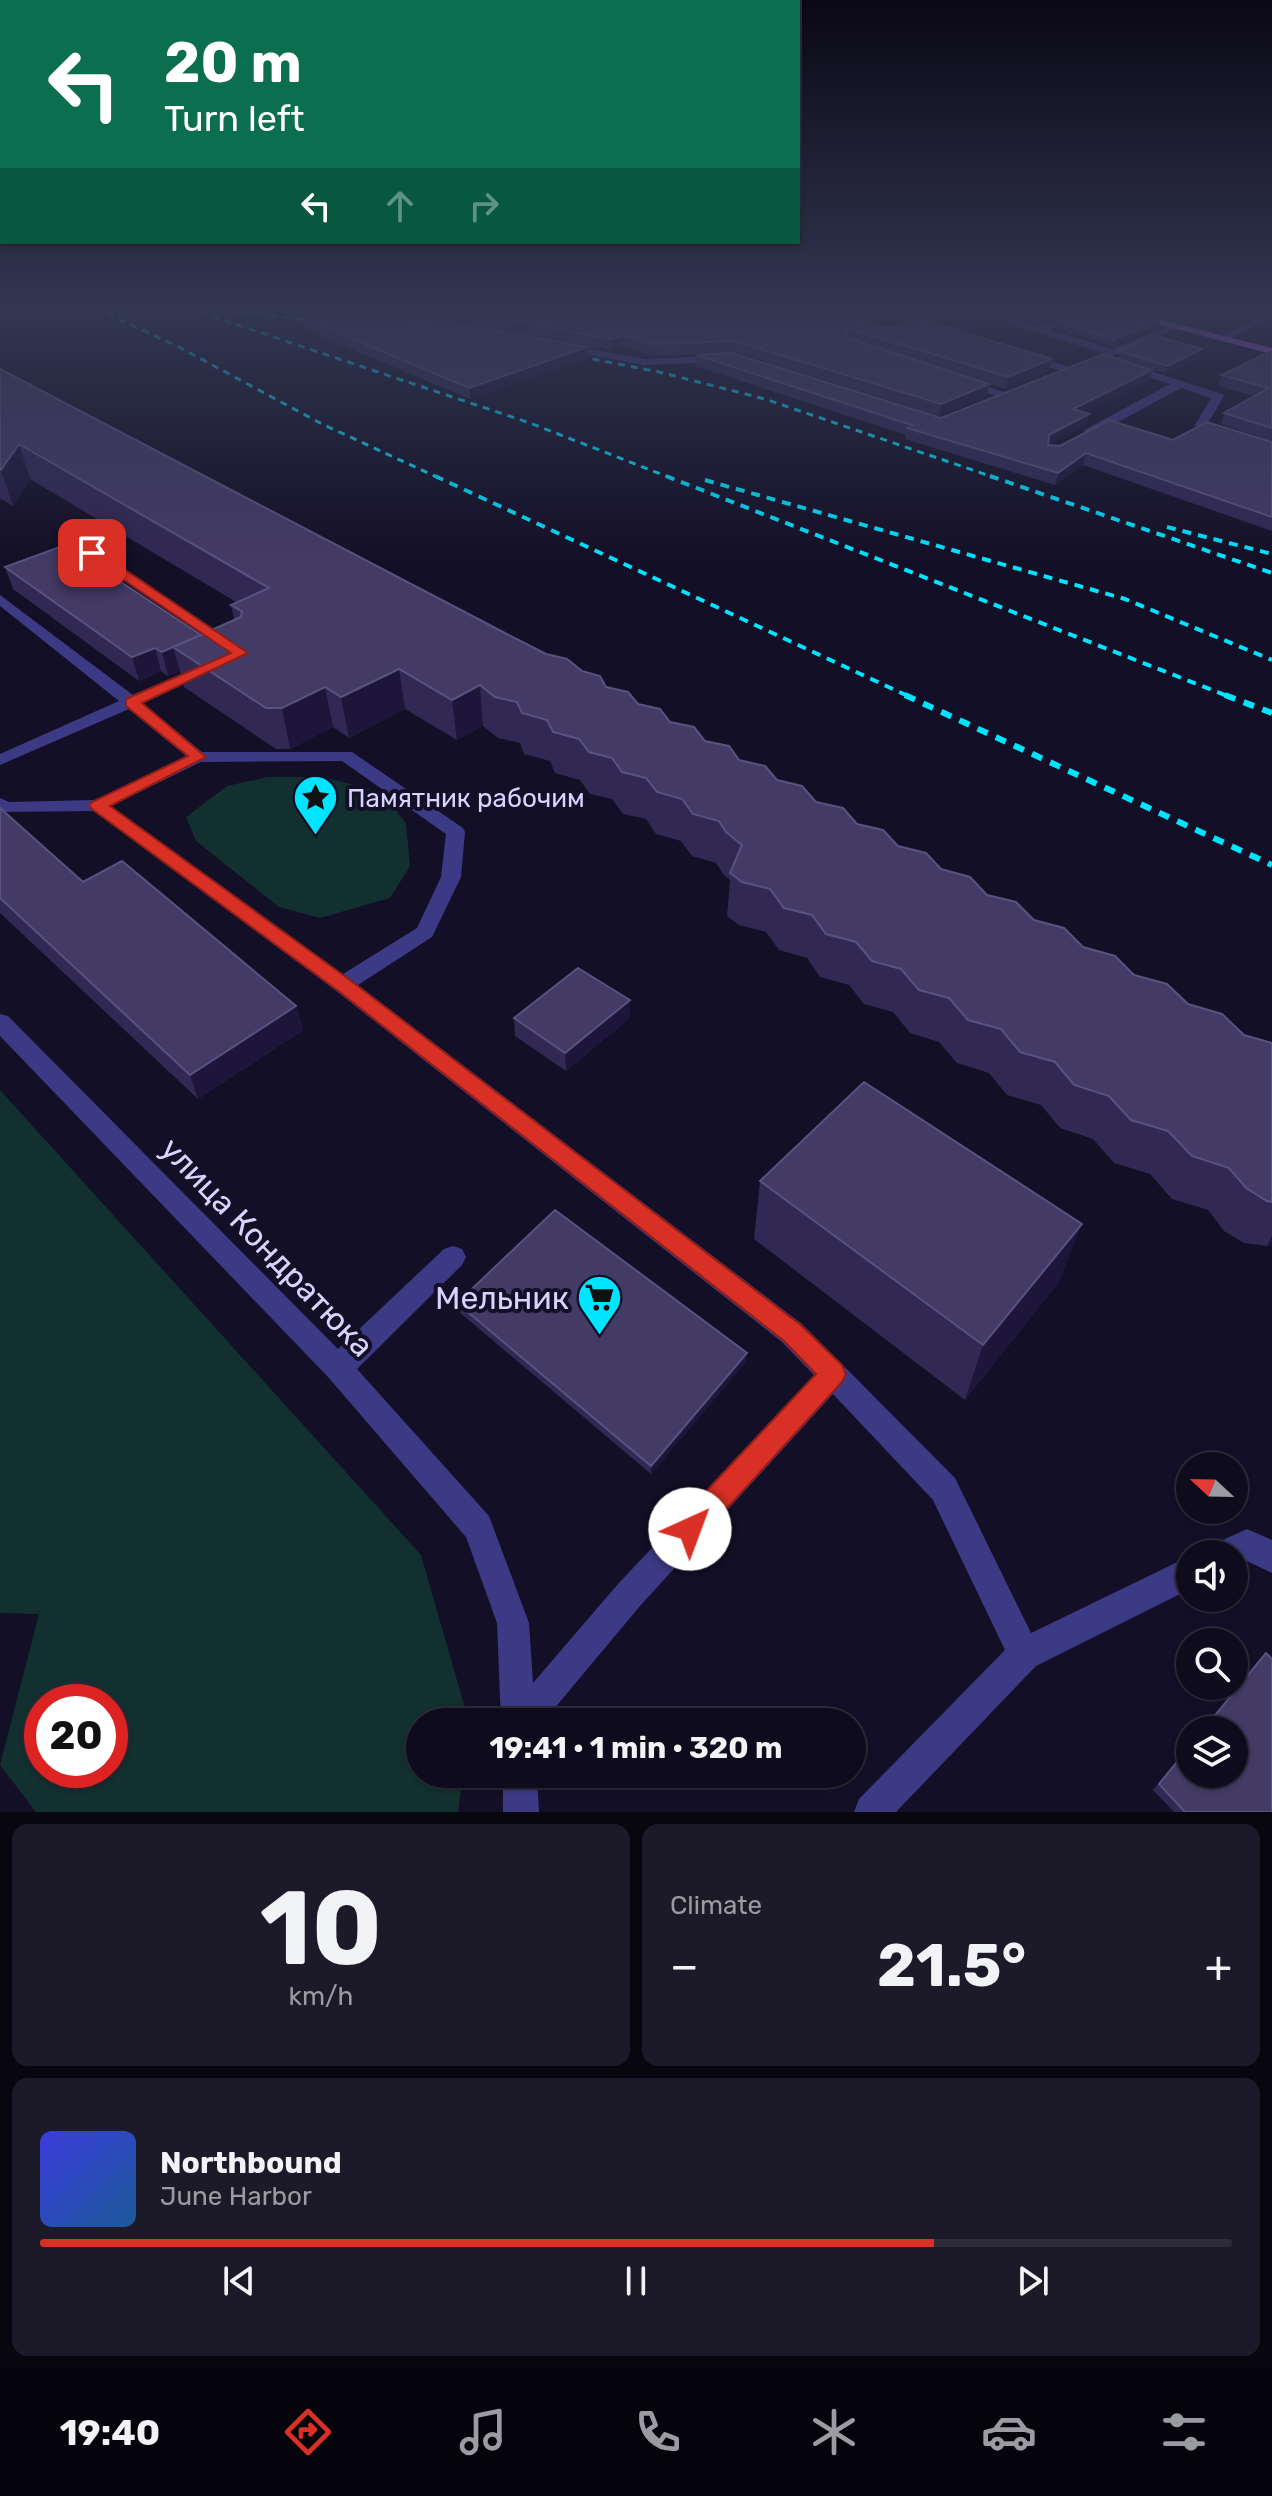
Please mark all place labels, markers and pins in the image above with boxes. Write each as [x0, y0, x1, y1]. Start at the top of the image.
pin [58, 519, 126, 587]
place icon: Памятник рабочим [292, 774, 340, 837]
place label: Памятник рабочим [347, 783, 585, 814]
supermarket icon: Мельник [576, 1274, 624, 1337]
place label: Мельник [435, 1279, 569, 1317]

